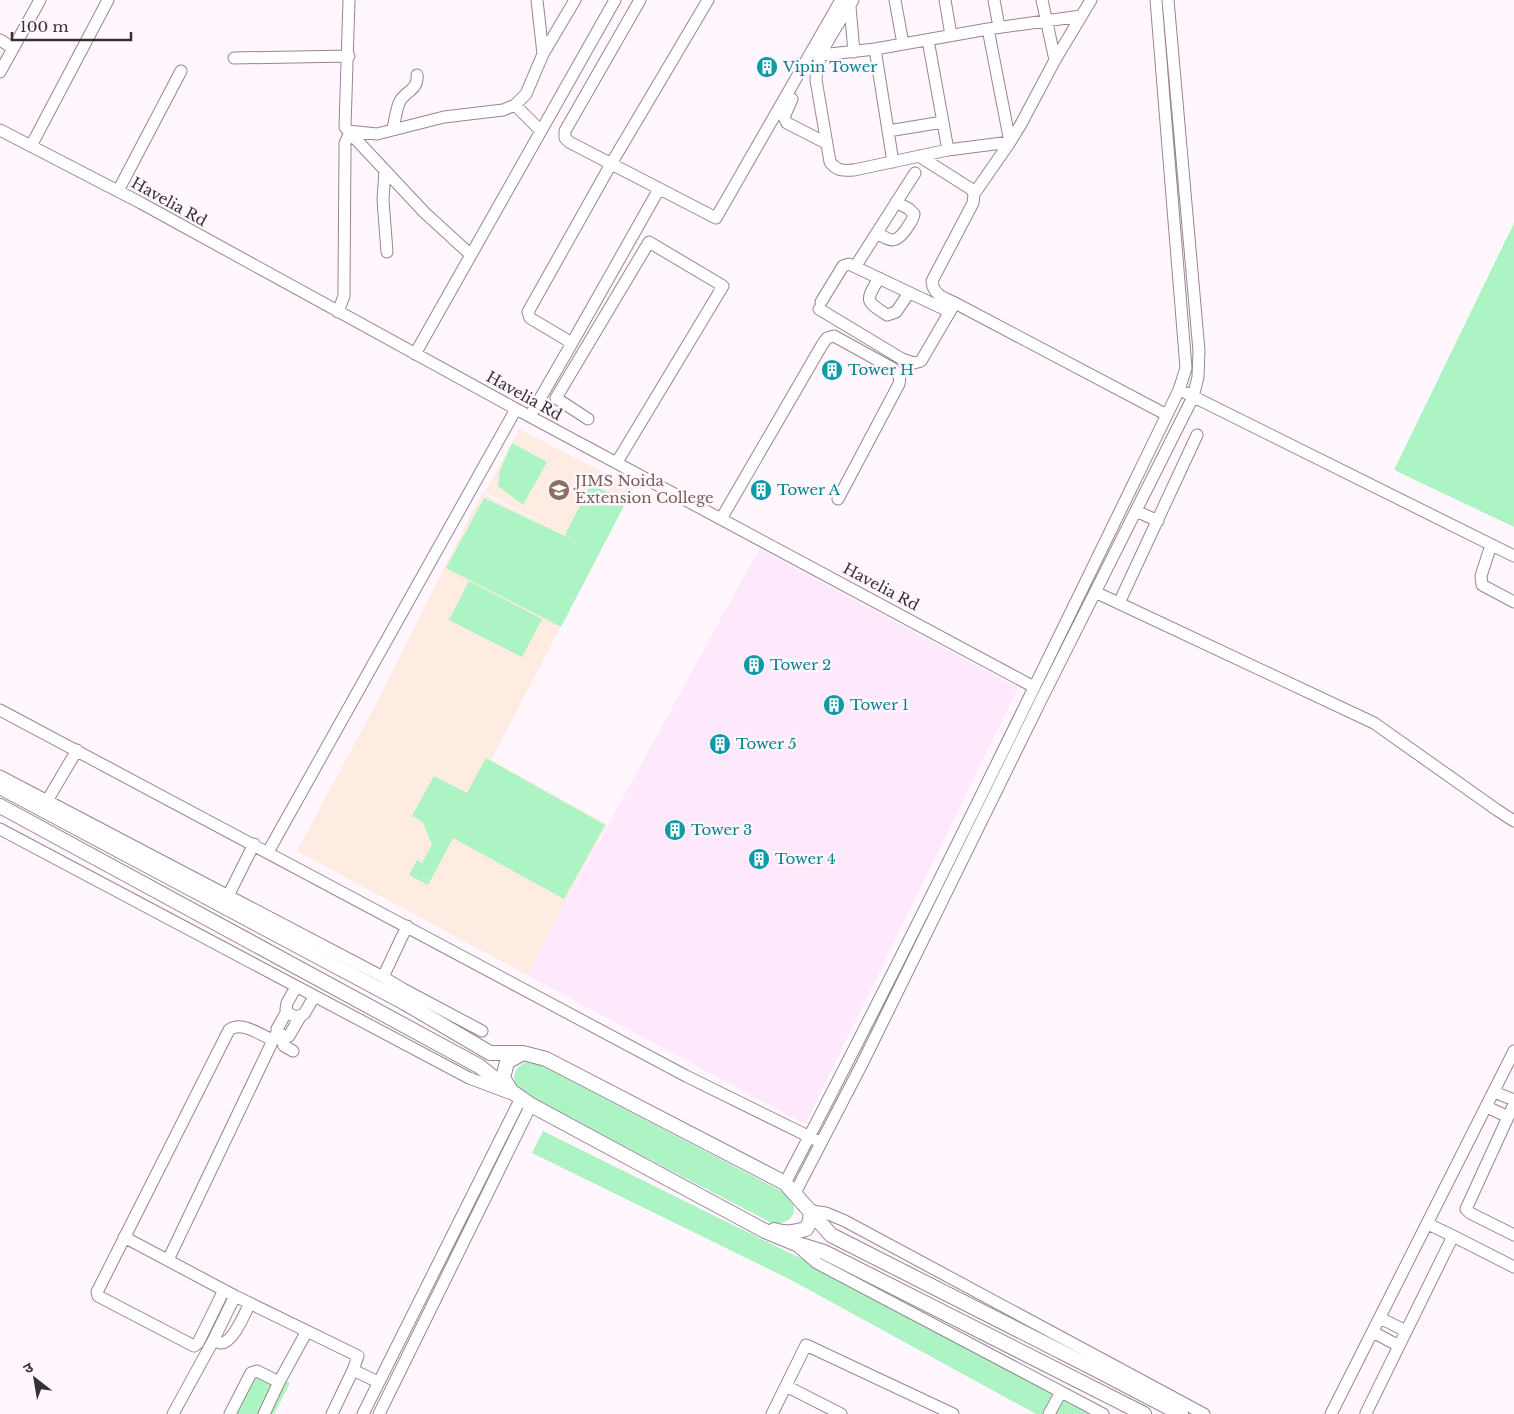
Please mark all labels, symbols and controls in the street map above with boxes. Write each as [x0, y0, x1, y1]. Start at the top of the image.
scale bar [12, 10, 131, 42]
text: 100 m [20, 17, 69, 36]
building icon: Vipin Tower [755, 55, 779, 79]
place label: Vipin Tower [782, 57, 878, 76]
street label: Havelia Rd [128, 173, 210, 230]
building icon: Tower H [820, 358, 844, 382]
place label: Tower H [848, 360, 914, 379]
street label: Havelia Rd [483, 367, 565, 424]
place label: JIMS Noida Extension College [573, 471, 714, 507]
school or university icon: JIMS Noida Extension College [547, 478, 571, 502]
building icon: Tower A [749, 478, 773, 502]
place label: Tower A [777, 480, 840, 499]
street label: Havelia Rd [840, 559, 923, 615]
building icon: Tower 2 [742, 653, 766, 677]
place label: Tower 2 [770, 655, 831, 674]
building icon: Tower 1 [822, 693, 846, 717]
place label: Tower 1 [850, 695, 909, 714]
building icon: Tower 5 [708, 732, 732, 756]
place label: Tower 5 [736, 734, 797, 753]
building icon: Tower 3 [663, 818, 687, 842]
place label: Tower 3 [691, 820, 752, 839]
building icon: Tower 4 [747, 847, 771, 871]
place label: Tower 4 [775, 849, 836, 868]
north arrow [10, 1354, 60, 1404]
text: उ [20, 1358, 37, 1378]

